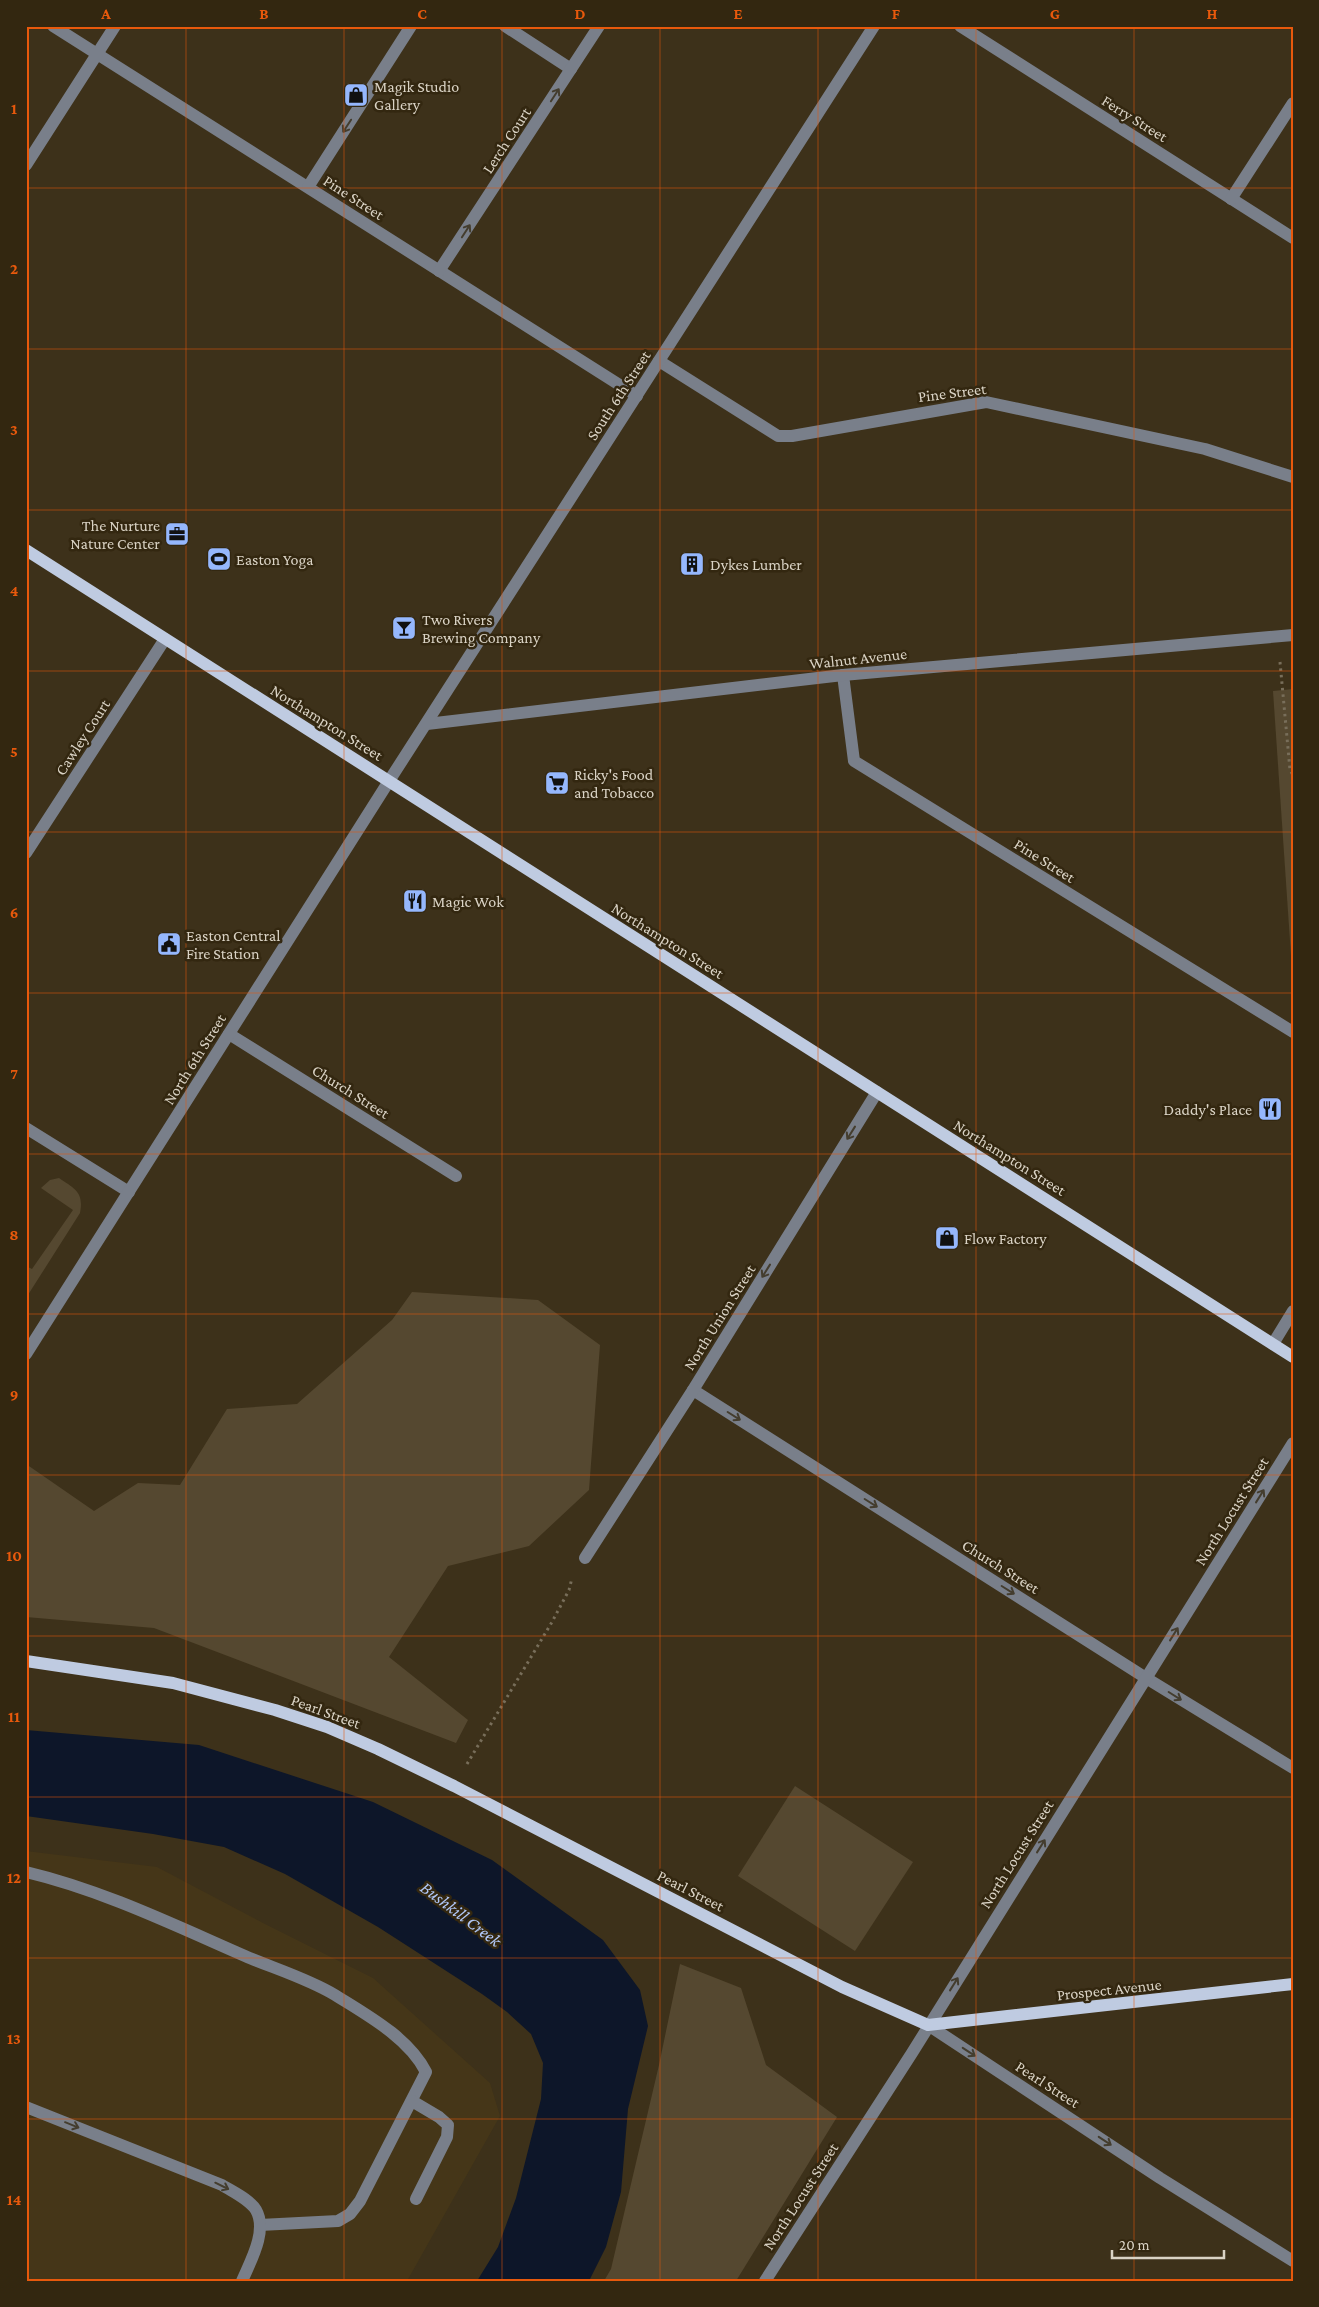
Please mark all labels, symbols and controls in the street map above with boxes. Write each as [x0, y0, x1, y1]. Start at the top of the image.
text: A [100, 5, 111, 22]
text: B [259, 5, 269, 22]
text: C [417, 5, 427, 22]
text: D [574, 5, 586, 22]
text: E [733, 5, 743, 22]
text: F [892, 5, 901, 22]
text: G [1050, 5, 1060, 22]
text: H [1207, 5, 1218, 22]
place label: Magik Studio Gallery [374, 78, 459, 114]
shop icon: Magik Studio Gallery [343, 82, 369, 108]
one-way arrow [550, 88, 560, 102]
street label: Ferry Street [1098, 92, 1171, 146]
text: 1 [11, 100, 17, 117]
street label: Lerch Court [479, 103, 534, 176]
one-way arrow [342, 119, 352, 133]
street label: Pine Street [320, 172, 388, 224]
one-way arrow [461, 224, 471, 238]
text: 2 [10, 260, 18, 277]
street label: South 6th Street [583, 347, 654, 443]
street label: Pine Street [917, 380, 988, 405]
text: 3 [10, 421, 18, 438]
place label: The Nurture Nature Center [70, 517, 160, 552]
office icon: The Nurture Nature Center [164, 521, 190, 547]
sports icon: Easton Yoga [206, 546, 232, 572]
place label: Easton Yoga [236, 551, 314, 569]
building icon: Dykes Lumber [679, 551, 705, 577]
place label: Dykes Lumber [710, 556, 802, 574]
text: 4 [10, 582, 19, 599]
place label: Two Rivers Brewing Company [422, 611, 541, 647]
bar icon: Two Rivers Brewing Company [391, 615, 417, 641]
street label: Walnut Avenue [808, 645, 908, 672]
street label: Northampton Street [267, 681, 386, 765]
street label: Cawley Court [52, 696, 114, 779]
text: 5 [10, 743, 18, 760]
place label: Ricky's Food and Tobacco [574, 766, 654, 801]
supermarket icon: Ricky's Food and Tobacco [544, 770, 570, 796]
street label: Pine Street [1011, 835, 1079, 886]
restaurant icon: Magic Wok [402, 888, 428, 914]
place label: Magic Wok [432, 893, 504, 911]
street label: Northampton Street [608, 899, 727, 983]
text: 6 [10, 904, 18, 921]
place label: Easton Central Fire Station [186, 927, 280, 962]
public building icon: Easton Central Fire Station [156, 931, 182, 957]
street label: North 6th Street [160, 1010, 229, 1108]
street label: Church Street [309, 1061, 393, 1122]
text: 7 [10, 1065, 18, 1082]
restaurant icon: Daddy's Place [1257, 1096, 1283, 1122]
place label: Daddy's Place [1164, 1101, 1252, 1119]
street label: Northampton Street [950, 1116, 1069, 1200]
one-way arrow [846, 1126, 856, 1140]
shop icon: Flow Factory [934, 1225, 960, 1251]
text: 8 [9, 1226, 19, 1243]
place label: Flow Factory [964, 1230, 1047, 1248]
street label: North Union Street [680, 1261, 759, 1373]
one-way arrow [761, 1264, 771, 1278]
text: 9 [10, 1386, 18, 1403]
one-way arrow [727, 1411, 741, 1421]
street label: North Locust Street [1191, 1454, 1272, 1568]
one-way arrow [1255, 1490, 1265, 1504]
one-way arrow [864, 1499, 878, 1509]
street label: Church Street [959, 1536, 1043, 1597]
text: 10 [6, 1547, 22, 1564]
one-way arrow [1001, 1586, 1015, 1596]
one-way arrow [1169, 1628, 1179, 1642]
street label: Pearl Street [289, 1691, 363, 1732]
one-way arrow [1168, 1691, 1182, 1701]
text: 11 [8, 1708, 20, 1725]
street label: North Locust Street [976, 1797, 1057, 1911]
one-way arrow [1035, 1839, 1046, 1853]
street label: Pearl Street [655, 1866, 728, 1915]
text: 12 [7, 1869, 21, 1886]
water label: Bushkill Creek [417, 1877, 506, 1952]
street label: Prospect Avenue [1056, 1976, 1162, 2004]
one-way arrow [950, 1977, 960, 1991]
text: 13 [7, 2030, 21, 2047]
one-way arrow [962, 2046, 976, 2057]
street label: Pearl Street [1013, 2058, 1083, 2112]
one-way arrow [64, 2122, 79, 2131]
one-way arrow [1097, 2136, 1111, 2146]
street label: North Locust Street [760, 2139, 842, 2253]
one-way arrow [214, 2182, 229, 2191]
text: 14 [7, 2191, 22, 2208]
scale bar [1112, 2227, 1224, 2259]
text: 20 m [1119, 2237, 1150, 2253]

